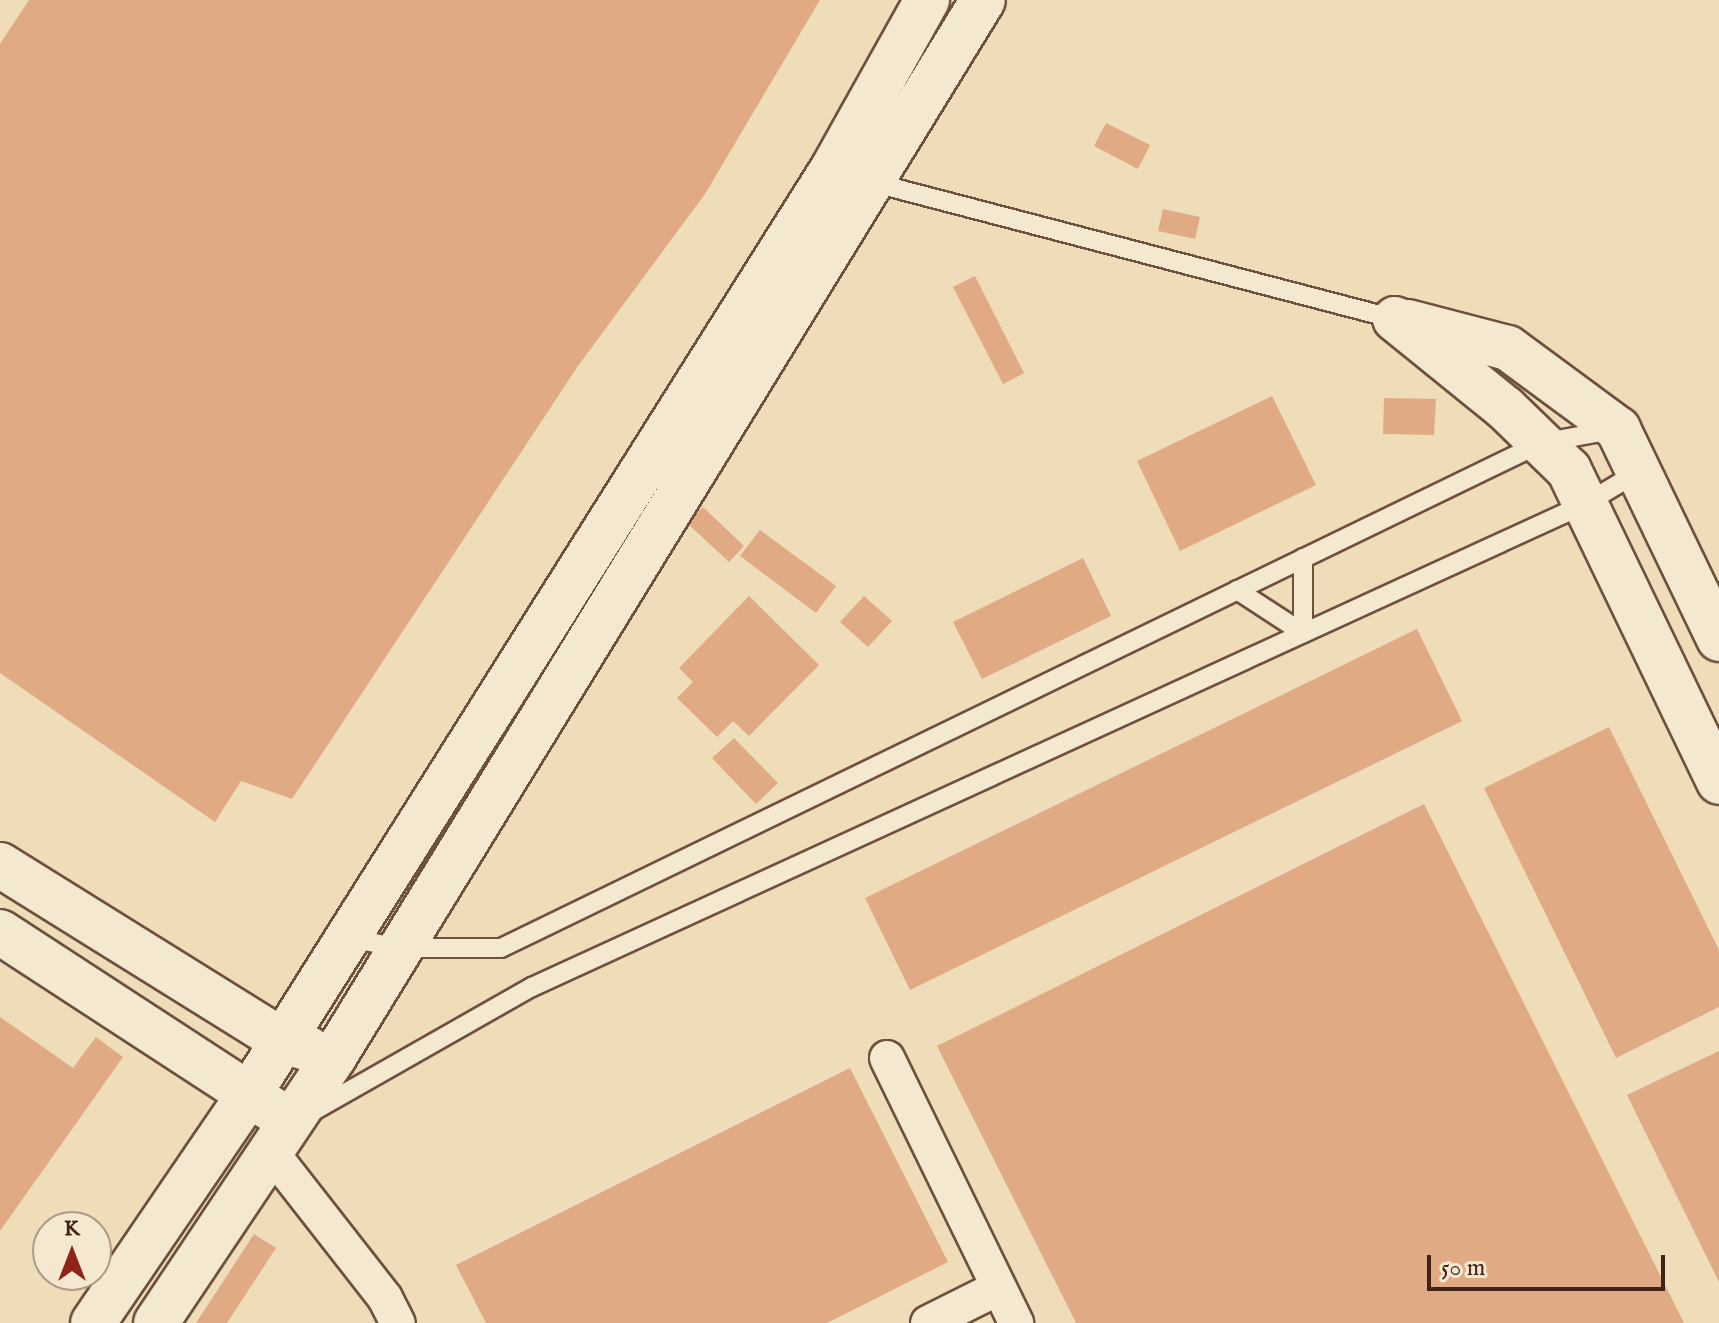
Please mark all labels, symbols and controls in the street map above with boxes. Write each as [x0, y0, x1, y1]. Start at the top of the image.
north arrow [32, 1211, 112, 1291]
text: K [64, 1215, 80, 1243]
scale bar [1431, 1239, 1669, 1289]
text: 50 m [1441, 1253, 1485, 1284]

